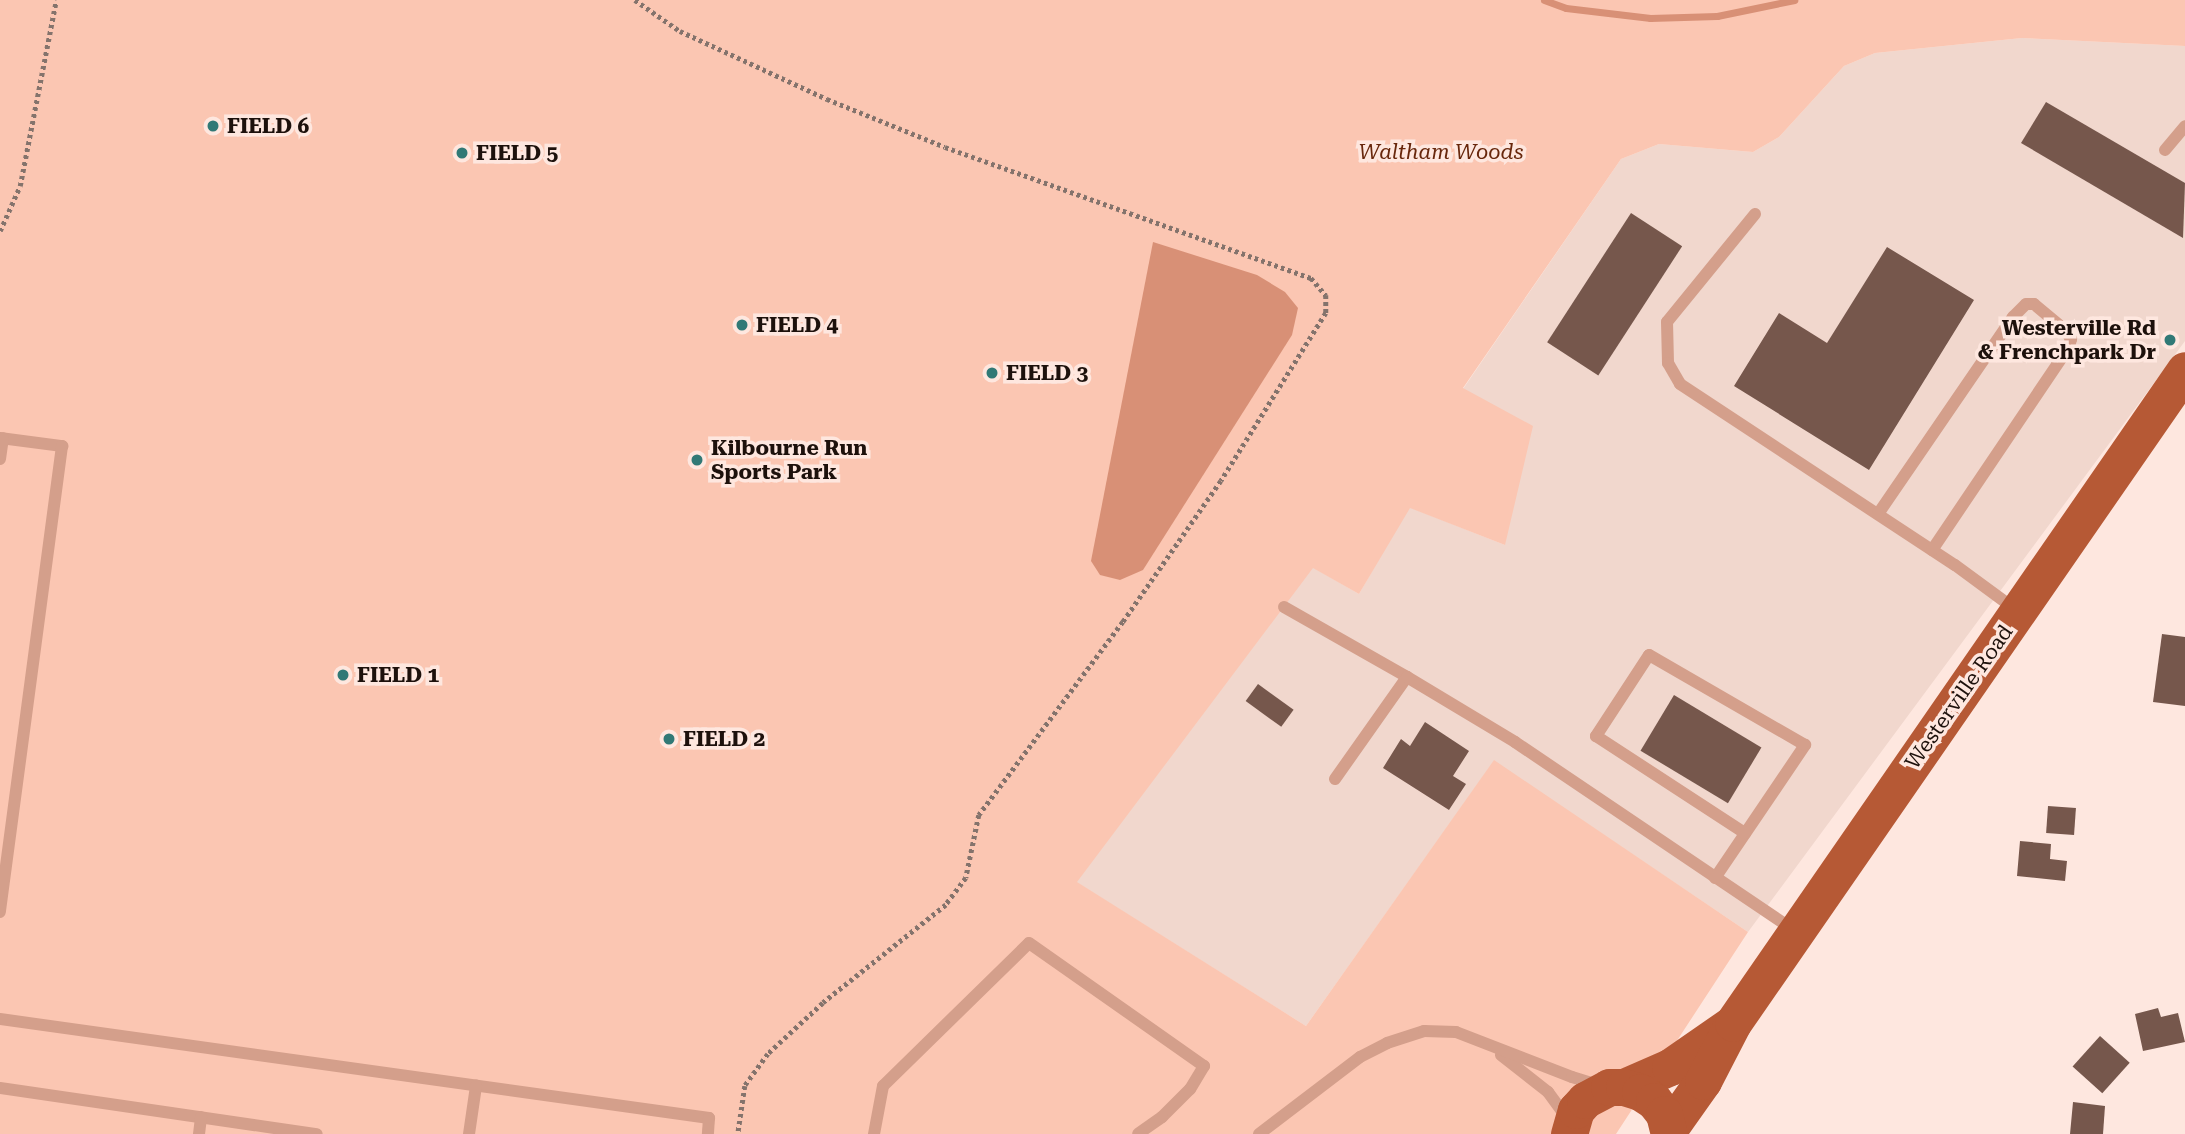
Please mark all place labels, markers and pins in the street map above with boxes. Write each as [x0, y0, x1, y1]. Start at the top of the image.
place label: FIELD 6 [227, 113, 309, 139]
marker: FIELD 6 [205, 118, 221, 134]
place label: FIELD 5 [476, 140, 558, 166]
marker: FIELD 5 [454, 145, 470, 161]
place label: FIELD 4 [756, 312, 838, 338]
place label: Westerville Rd & Frenchpark Dr [1977, 315, 2156, 365]
marker: FIELD 4 [734, 317, 750, 333]
marker: Westerville Rd & Frenchpark Dr [2162, 332, 2178, 348]
place label: FIELD 3 [1006, 360, 1088, 386]
marker: FIELD 3 [984, 365, 1000, 381]
place label: Kilbourne Run Sports Park [711, 435, 867, 485]
marker: Kilbourne Run Sports Park [689, 452, 705, 468]
place label: FIELD 1 [357, 662, 439, 688]
marker: FIELD 1 [335, 667, 351, 683]
place label: FIELD 2 [683, 726, 765, 752]
marker: FIELD 2 [661, 731, 677, 747]

